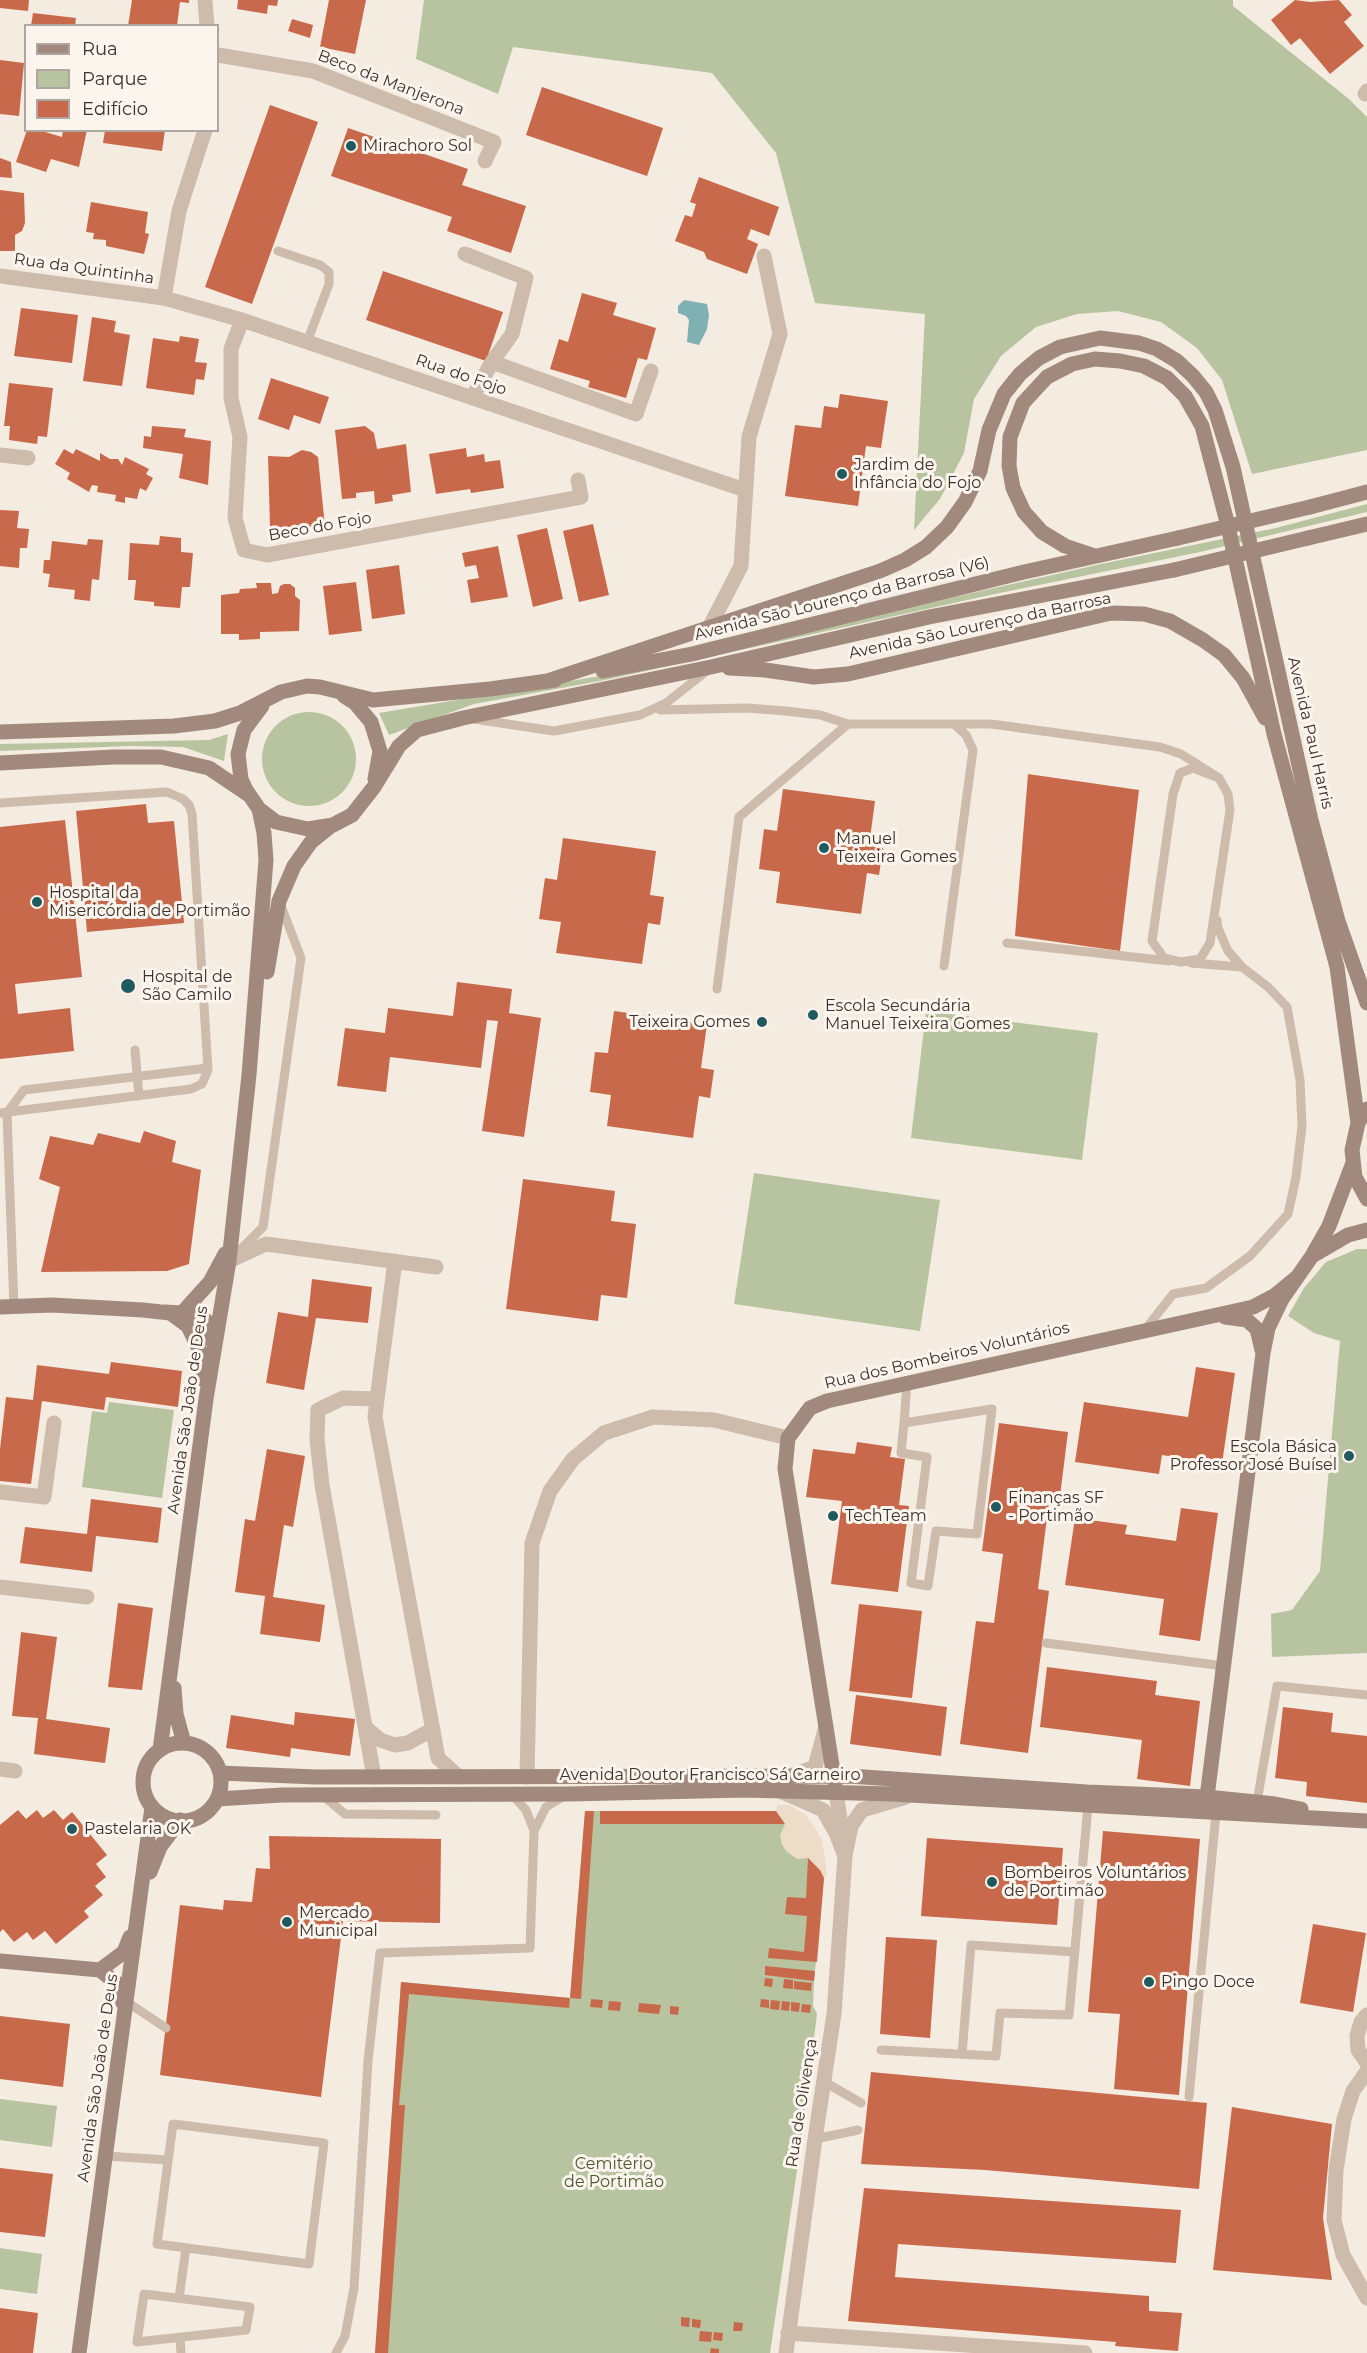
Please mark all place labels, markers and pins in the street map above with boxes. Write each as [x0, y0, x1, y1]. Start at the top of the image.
place label: Mirachoro Sol [363, 136, 472, 156]
marker: Mirachoro Sol [344, 139, 358, 153]
place label: Jardim de Infância do Fojo [854, 455, 981, 493]
marker: Jardim de Infância do Fojo [835, 467, 849, 481]
place label: Manuel Teixeira Gomes [836, 829, 957, 867]
marker: Manuel Teixeira Gomes [817, 841, 831, 855]
place label: Hospital da Misericórdia de Portimão [49, 883, 250, 921]
marker: Hospital da Misericórdia de Portimão [30, 895, 44, 909]
place label: Hospital de São Camilo [142, 967, 232, 1005]
marker: Hospital de São Camilo [119, 977, 137, 995]
place label: Escola Secundária Manuel Teixeira Gomes [825, 996, 1010, 1034]
marker: Escola Secundária Manuel Teixeira Gomes [806, 1008, 820, 1022]
place label: Teixeira Gomes [629, 1012, 750, 1032]
marker: Teixeira Gomes [755, 1015, 769, 1029]
place label: Escola Básica Professor José Buísel [1170, 1437, 1337, 1475]
marker: Escola Básica Professor José Buísel [1342, 1449, 1356, 1463]
place label: Finanças SF - Portimão [1008, 1488, 1104, 1526]
marker: Finanças SF - Portimão [989, 1500, 1003, 1514]
place label: TechTeam [845, 1506, 927, 1526]
marker: TechTeam [826, 1509, 840, 1523]
place label: Pastelaria OK [84, 1819, 191, 1839]
marker: Pastelaria OK [65, 1822, 79, 1836]
place label: Bombeiros Voluntários de Portimão [1004, 1863, 1186, 1901]
marker: Bombeiros Voluntários de Portimão [985, 1875, 999, 1889]
place label: Mercado Municipal [299, 1903, 378, 1941]
marker: Mercado Municipal [280, 1915, 294, 1929]
place label: Pingo Doce [1161, 1972, 1255, 1992]
marker: Pingo Doce [1142, 1975, 1156, 1989]

